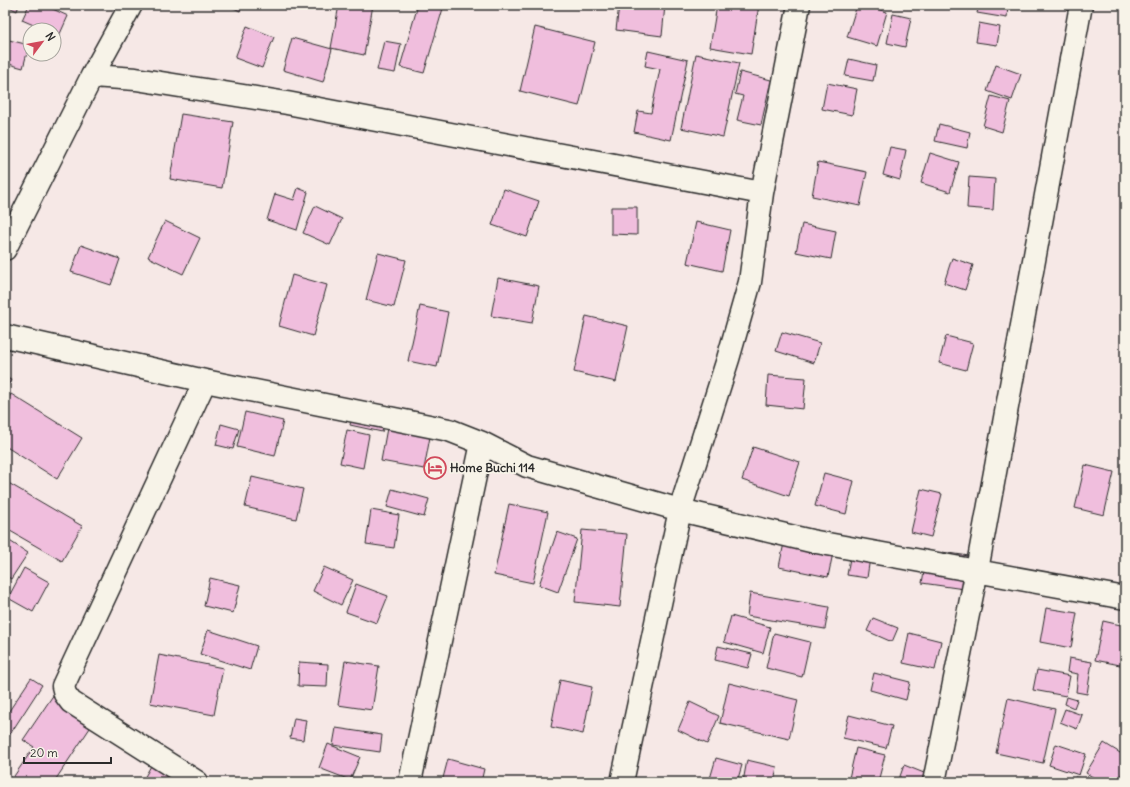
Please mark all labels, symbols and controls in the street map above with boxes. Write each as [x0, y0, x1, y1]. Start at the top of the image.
north arrow [22, 22, 62, 62]
text: N [43, 30, 58, 44]
hotel icon: Home Buchi 114 [422, 455, 448, 481]
place label: Home Buchi 114 [450, 460, 535, 475]
scale bar [24, 739, 111, 765]
text: 20 m [30, 745, 58, 760]

